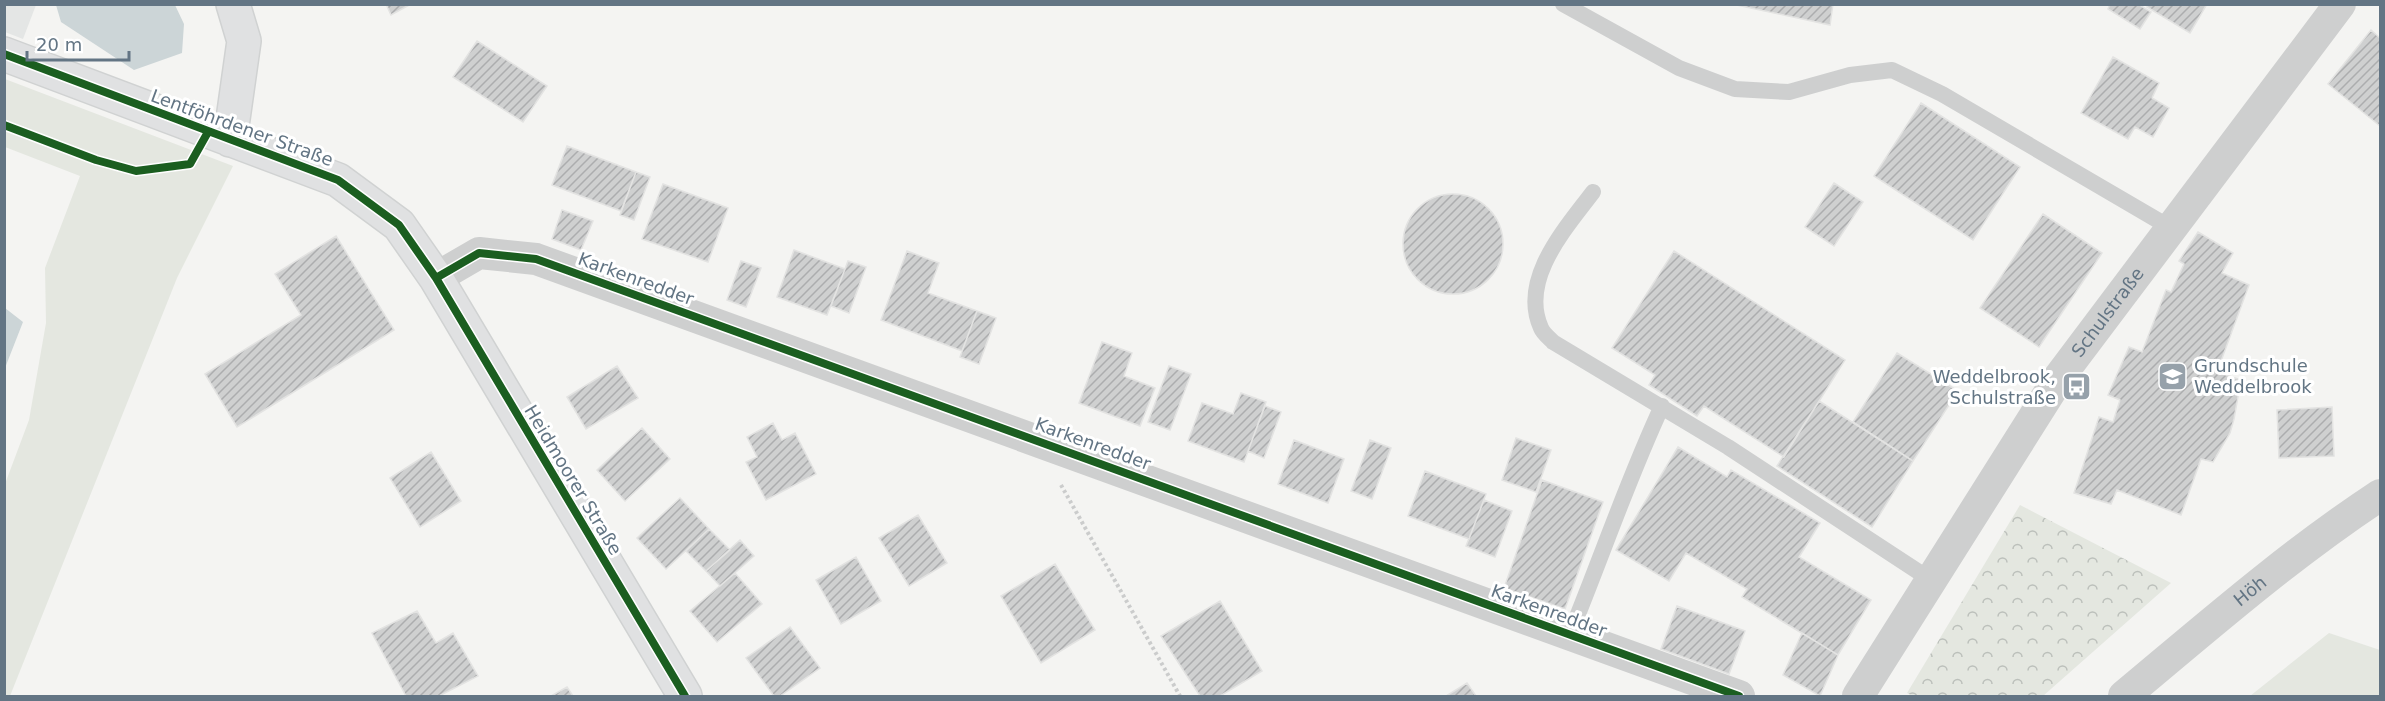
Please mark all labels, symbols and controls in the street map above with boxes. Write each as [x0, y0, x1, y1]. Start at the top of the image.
scale bar [27, 24, 129, 62]
text: 20 m [36, 34, 82, 55]
street label: Lentföhrdener Straße [148, 85, 336, 170]
street label: Karkenredder [575, 248, 697, 309]
street label: Schulstraße [2067, 263, 2148, 361]
place label: Grundschule Weddelbrook [2194, 355, 2312, 397]
school or university icon: Grundschule Weddelbrook [2157, 360, 2189, 392]
place label: Weddelbrook, Schulstraße [1933, 366, 2056, 408]
bus stop icon: Weddelbrook, Schulstraße [2061, 371, 2093, 403]
street label: Heidmoorer Straße [520, 401, 626, 558]
street label: Karkenredder [1032, 413, 1154, 474]
street label: Höh [2229, 571, 2270, 610]
street label: Karkenredder [1488, 580, 1610, 641]

